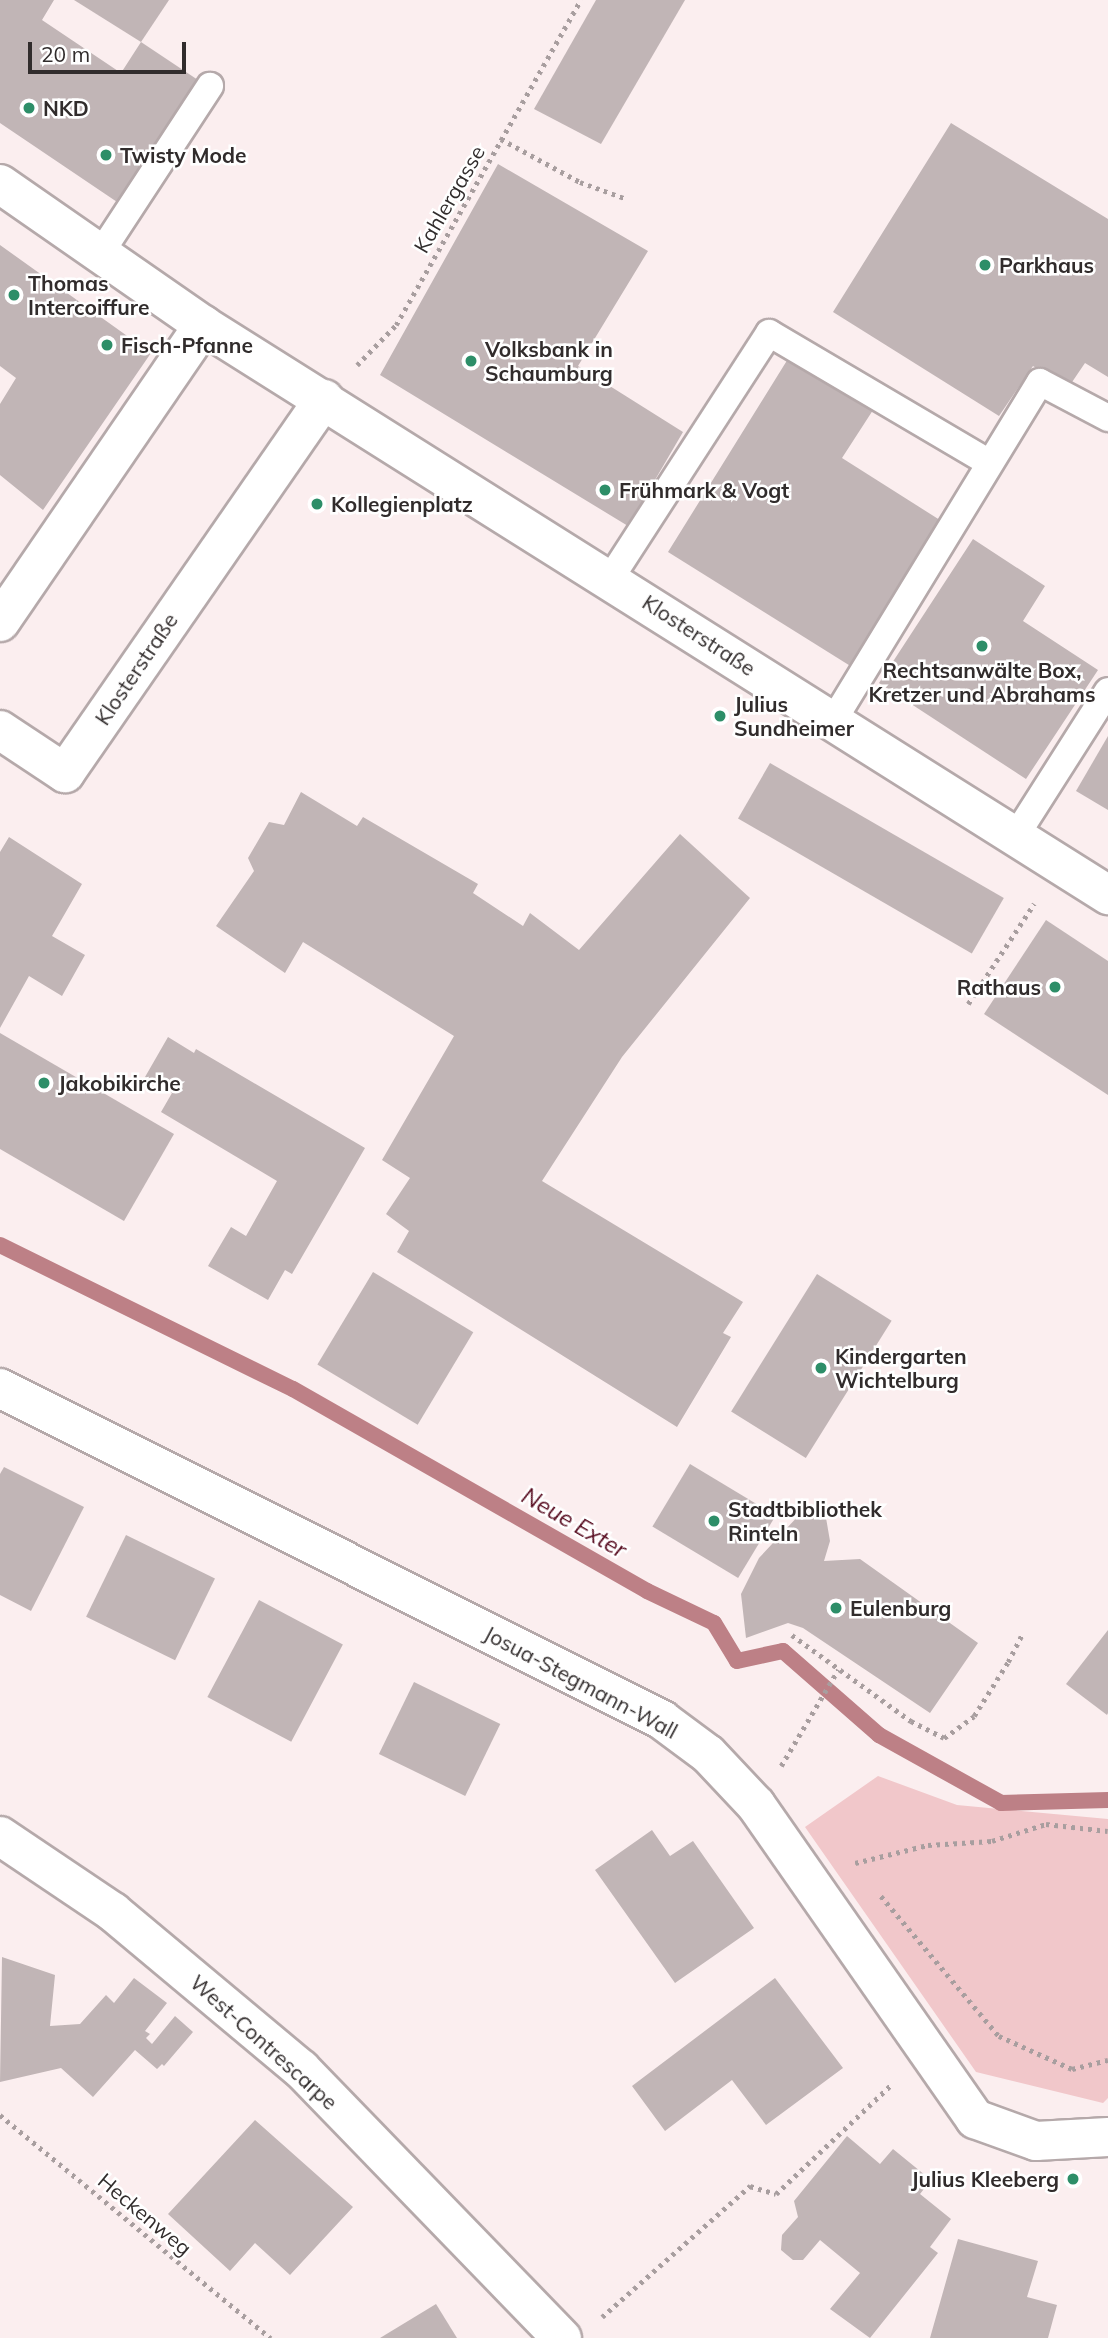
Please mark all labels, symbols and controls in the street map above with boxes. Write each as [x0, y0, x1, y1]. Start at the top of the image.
scale bar [32, 28, 189, 72]
text: 20 m [41, 41, 90, 67]
place label: NKD [43, 95, 89, 121]
marker: NKD [21, 100, 37, 116]
street label: Kahlergasse [408, 141, 490, 257]
place label: Twisty Mode [120, 142, 247, 168]
marker: Twisty Mode [98, 147, 114, 163]
place label: Parkhaus [999, 252, 1094, 278]
marker: Parkhaus [977, 257, 993, 273]
place label: Thomas Intercoiffure [28, 270, 149, 320]
marker: Thomas Intercoiffure [6, 287, 22, 303]
place label: Fisch-Pfanne [121, 332, 253, 358]
place label: Volksbank in Schaumburg [485, 336, 613, 386]
marker: Fisch-Pfanne [99, 337, 115, 353]
marker: Volksbank in Schaumburg [463, 353, 479, 369]
place label: Frühmark & Vogt [619, 477, 789, 503]
marker: Frühmark & Vogt [597, 482, 613, 498]
place label: Kollegienplatz [331, 491, 473, 517]
marker: Kollegienplatz [309, 496, 325, 512]
street label: Klosterstraße [638, 589, 760, 681]
street label: Klosterstraße [89, 608, 183, 730]
marker: Rechtsanwälte Box, Kretzer und Abrahams [974, 638, 990, 654]
place label: Rechtsanwälte Box, Kretzer und Abrahams [869, 657, 1095, 707]
place label: Julius Sundheimer [734, 691, 854, 741]
marker: Julius Sundheimer [712, 708, 728, 724]
place label: Rathaus [957, 974, 1041, 1000]
marker: Rathaus [1047, 979, 1063, 995]
place label: Jakobikirche [58, 1070, 181, 1096]
marker: Jakobikirche [36, 1075, 52, 1091]
place label: Kindergarten Wichtelburg [835, 1343, 967, 1393]
marker: Kindergarten Wichtelburg [813, 1360, 829, 1376]
water label: Neue Exter [517, 1482, 631, 1564]
place label: Stadtbibliothek Rinteln [728, 1496, 882, 1546]
marker: Stadtbibliothek Rinteln [706, 1513, 722, 1529]
place label: Eulenburg [850, 1595, 951, 1621]
marker: Eulenburg [828, 1600, 844, 1616]
street label: Josua-Stegmann-Wall [480, 1620, 682, 1744]
street label: West-Contrescarpe [185, 1969, 343, 2115]
place label: Julius Kleeberg [911, 2166, 1059, 2192]
street label: Heckenweg [93, 2168, 197, 2260]
marker: Julius Kleeberg [1065, 2171, 1081, 2187]

